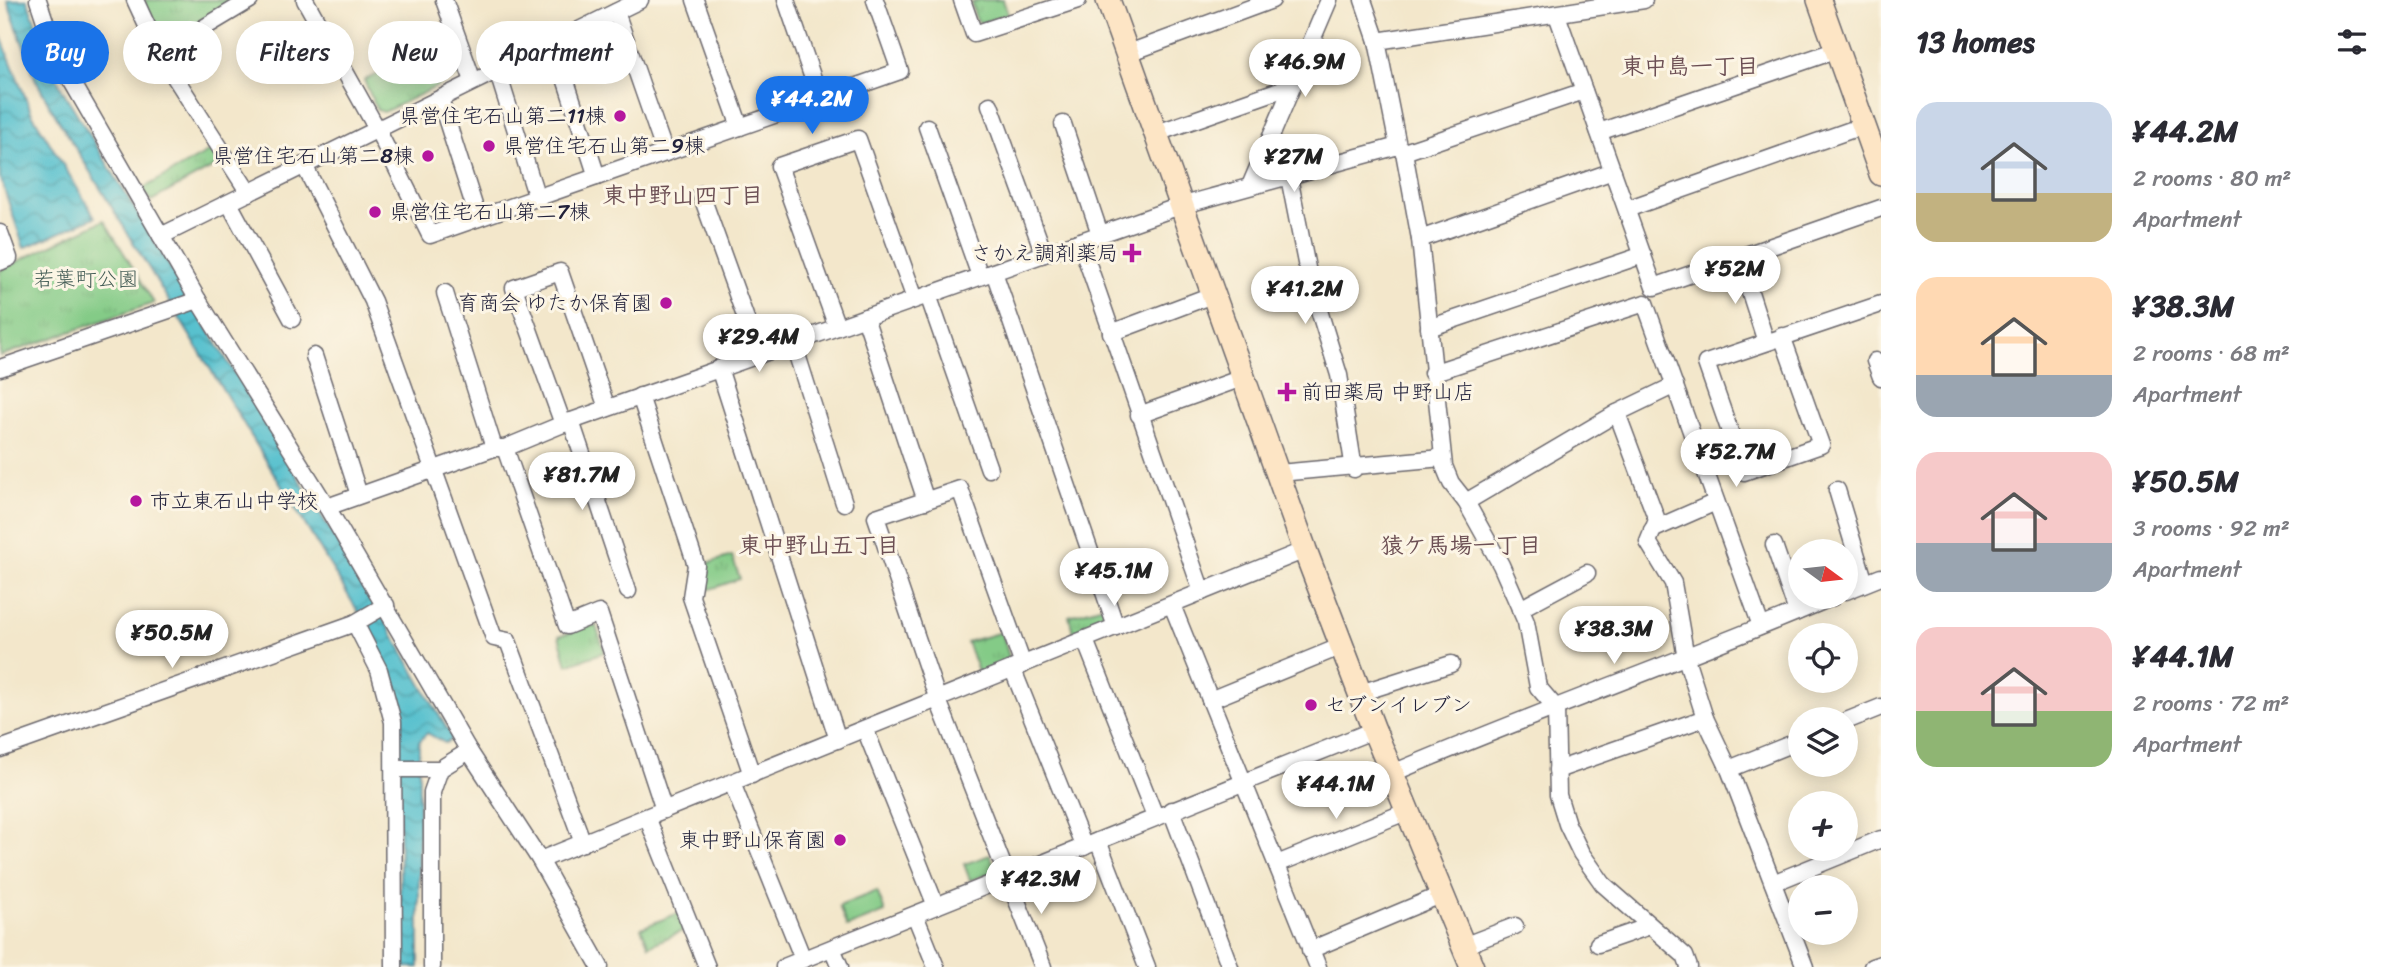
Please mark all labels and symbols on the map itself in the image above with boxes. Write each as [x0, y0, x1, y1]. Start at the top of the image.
pin: ¥46.9M [1248, 40, 1362, 99]
district label: 東中島一丁目 [1621, 46, 1759, 87]
pin: ¥44.2M [755, 76, 869, 136]
place label: 県営住宅石山第二11棟 [399, 97, 606, 135]
marker: 県営住宅石山第二11棟 [612, 108, 628, 124]
place label: 県営住宅石山第二9棟 [503, 127, 705, 165]
pin: ¥27M [1253, 134, 1335, 194]
place label: 県営住宅石山第二8棟 [212, 137, 414, 175]
marker: 県営住宅石山第二9棟 [481, 138, 497, 154]
marker: 県営住宅石山第二8棟 [420, 148, 436, 164]
district label: 東中野山四丁目 [603, 175, 764, 216]
place label: 県営住宅石山第二7棟 [389, 193, 590, 231]
marker: 県営住宅石山第二7棟 [367, 204, 383, 220]
place label: さかえ調剤薬局 [971, 234, 1118, 272]
marker: さかえ調剤薬局 [1124, 245, 1140, 261]
pin: ¥52M [1694, 246, 1776, 306]
park label: 若葉町公園 [34, 260, 139, 298]
pin: ¥41.2M [1248, 266, 1362, 326]
place label: 育商会 ゆたか保育園 [458, 284, 652, 322]
marker: 育商会 ゆたか保育園 [658, 295, 674, 311]
pin: ¥29.4M [702, 314, 816, 374]
place label: 前田薬局 中野山店 [1301, 373, 1474, 411]
marker: 前田薬局 中野山店 [1279, 384, 1295, 400]
pin: ¥52.7M [1679, 430, 1793, 489]
pin: ¥81.7M [525, 452, 639, 512]
place label: 市立東石山中学校 [150, 482, 318, 520]
marker: 市立東石山中学校 [128, 493, 144, 509]
district label: 東中野山五丁目 [739, 525, 900, 566]
district label: 猿ケ馬場一丁目 [1381, 525, 1542, 566]
north arrow [1788, 539, 1858, 609]
pin: ¥45.1M [1057, 548, 1171, 608]
pin: ¥38.3M [1557, 606, 1671, 666]
pin: ¥50.5M [115, 610, 229, 670]
place label: セブンイレブン [1325, 686, 1472, 724]
marker: セブンイレブン [1303, 697, 1319, 713]
pin: ¥44.1M [1279, 762, 1393, 821]
place label: 東中野山保育園 [679, 821, 826, 859]
marker: 東中野山保育園 [832, 832, 848, 848]
pin: ¥42.3M [984, 856, 1098, 916]

